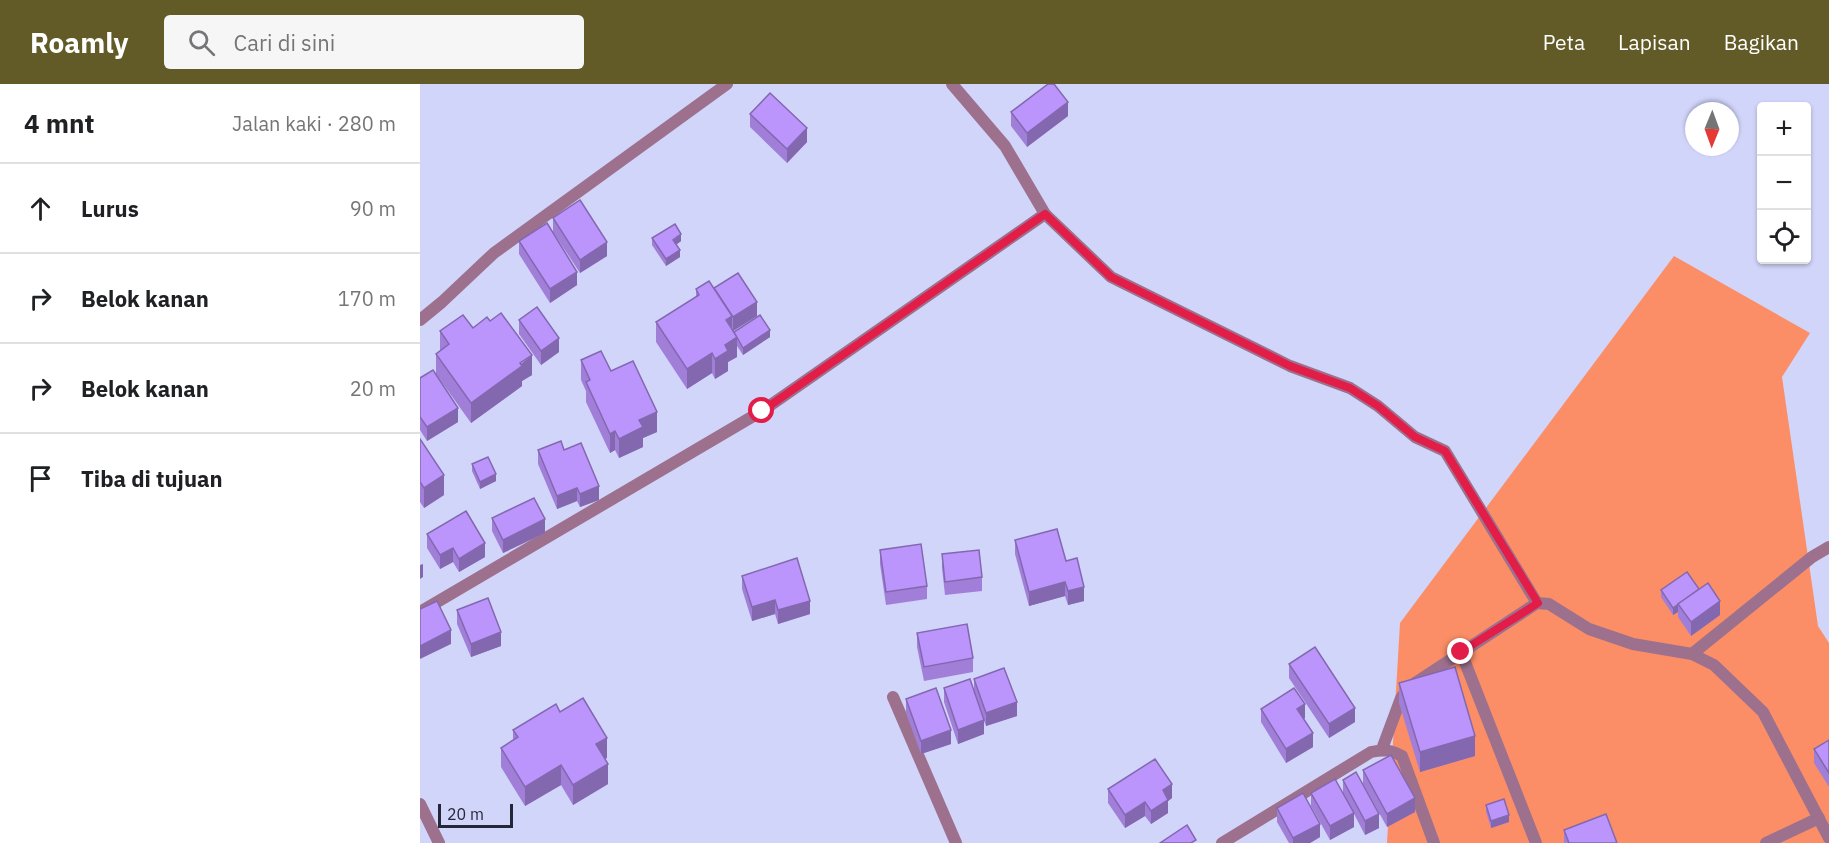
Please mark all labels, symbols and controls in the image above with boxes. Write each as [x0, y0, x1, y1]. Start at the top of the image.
search box [164, 15, 584, 69]
text: Roamly [30, 24, 128, 61]
icon: search [185, 26, 218, 59]
text: Cari di sini [233, 28, 335, 57]
text: Peta [1543, 28, 1585, 56]
text: Lapisan [1618, 28, 1691, 56]
text: Bagikan [1724, 28, 1799, 56]
north arrow [1685, 102, 1739, 156]
map controls [1757, 102, 1811, 264]
button: + [1757, 102, 1811, 156]
text: 4 mnt [24, 106, 94, 140]
text: Jalan kaki · 280 m [232, 110, 396, 137]
button: − [1757, 156, 1811, 210]
icon: ahead [24, 192, 57, 225]
text: Lurus [81, 194, 139, 223]
text: 90 m [350, 195, 396, 222]
button: locate [1757, 210, 1811, 264]
icon: right [24, 282, 57, 315]
text: Belok kanan [81, 284, 209, 313]
text: 170 m [338, 285, 396, 312]
icon: right [24, 372, 57, 405]
text: Belok kanan [81, 374, 209, 403]
text: 20 m [350, 375, 396, 402]
route start [748, 397, 774, 423]
icon: arrive [24, 462, 57, 495]
text: Tiba di tujuan [81, 464, 223, 493]
route end [1447, 638, 1473, 664]
scale bar [438, 801, 513, 828]
text: 20 m [447, 804, 484, 824]

